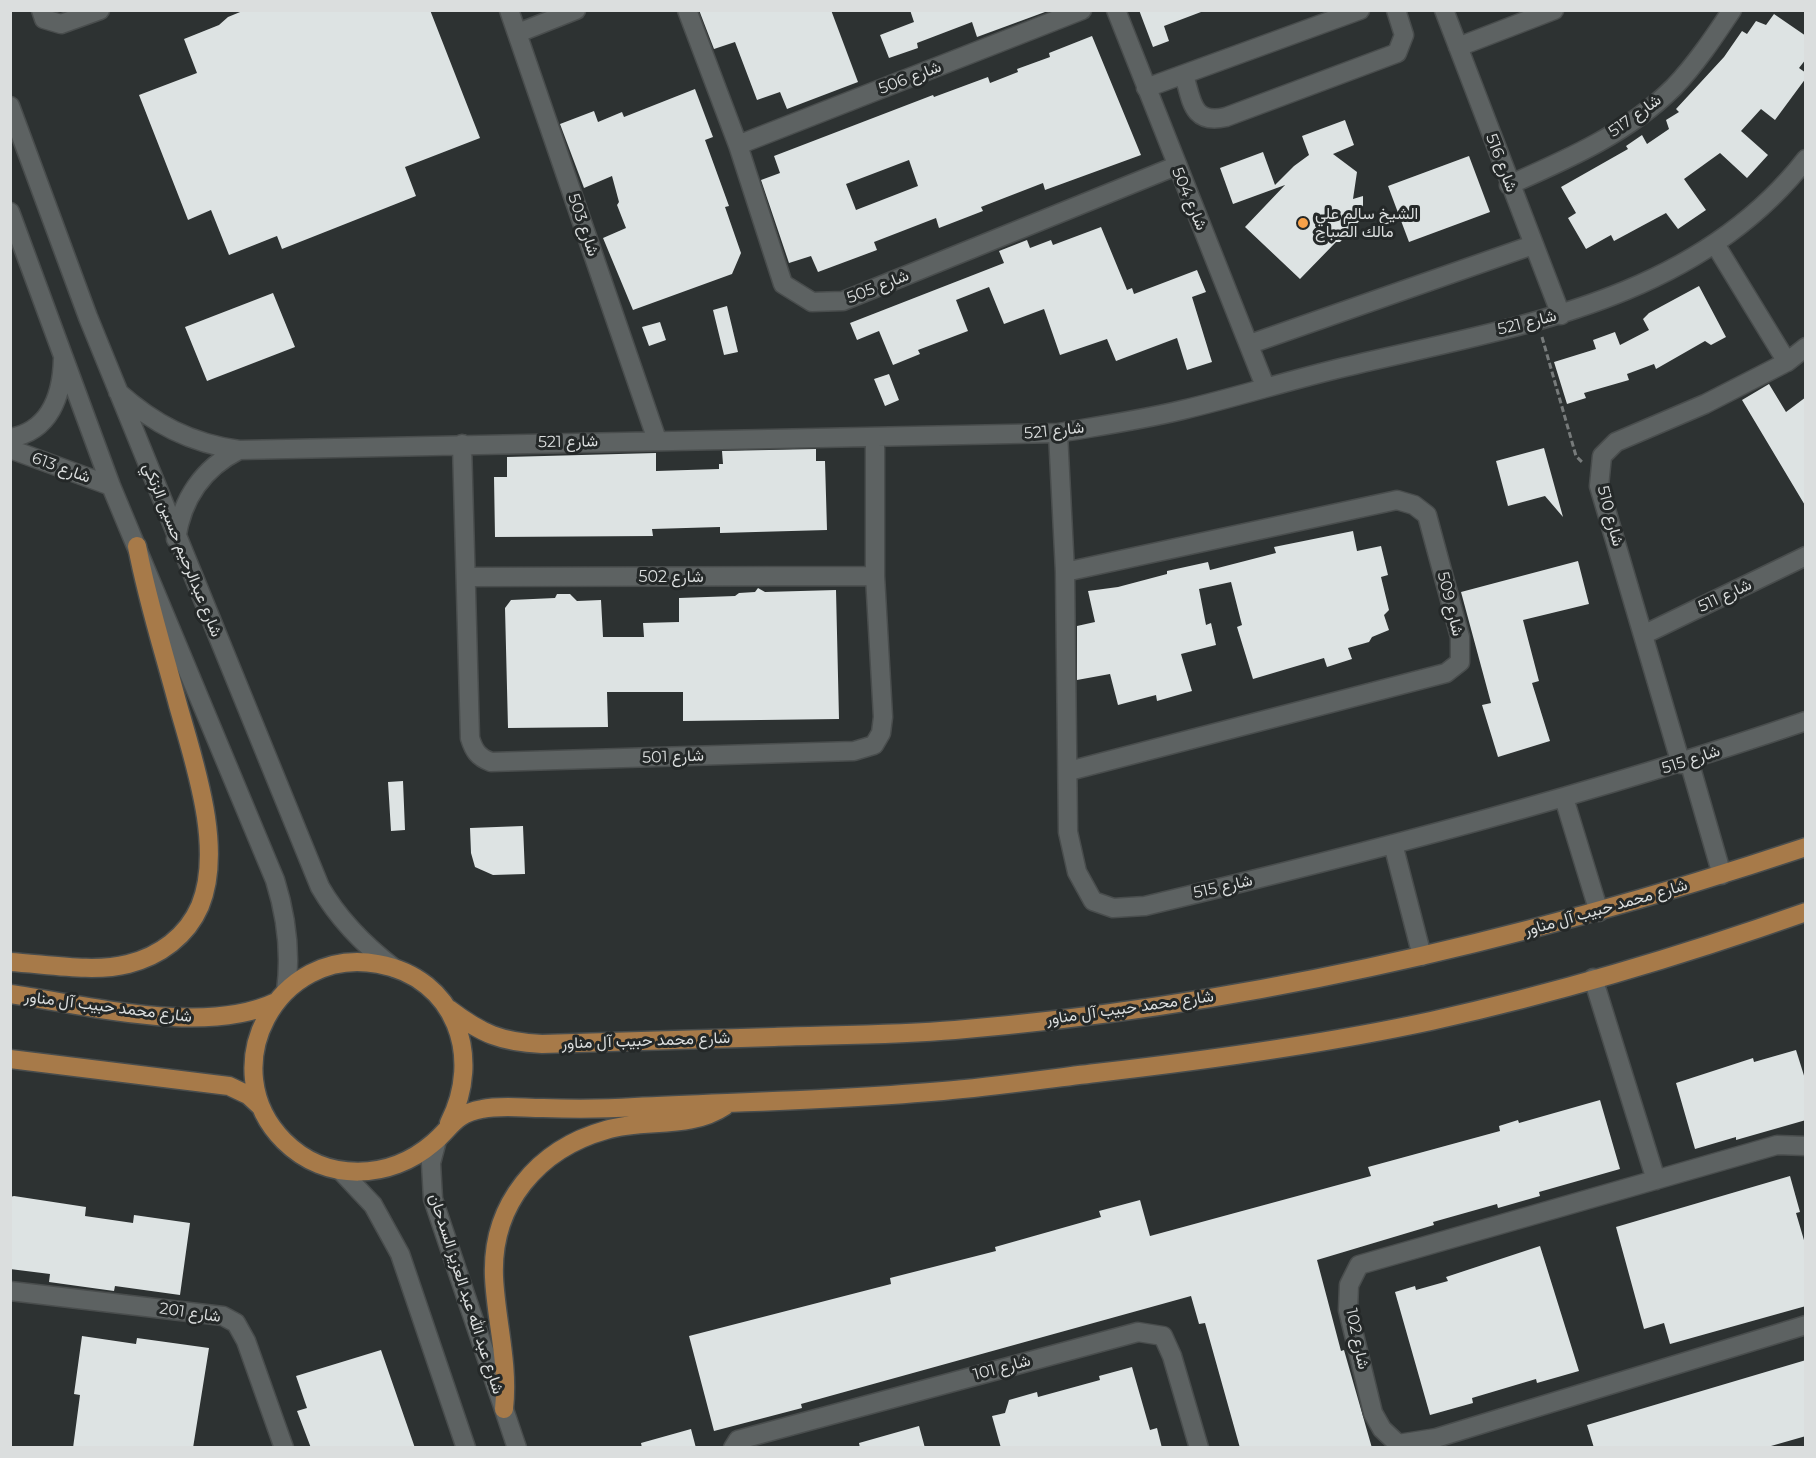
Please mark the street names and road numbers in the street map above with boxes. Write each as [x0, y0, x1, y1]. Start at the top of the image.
street label: شارع 506 [876, 57, 944, 99]
street label: شارع 517 [1605, 90, 1665, 142]
street label: شارع 516 [1481, 131, 1521, 195]
street label: شارع 504 [1167, 165, 1211, 233]
street label: شارع 503 [563, 191, 603, 259]
street label: شارع 505 [844, 266, 912, 308]
street label: شارع 521 [1495, 306, 1559, 340]
street label: شارع 521 [1023, 418, 1085, 444]
street label: شارع 521 [538, 432, 598, 452]
street label: شارع 613 [29, 449, 93, 487]
street label: شارع عبدالرحيم حسين الزنكي [138, 460, 226, 640]
street label: شارع 510 [1593, 484, 1627, 548]
street label: شارع 502 [638, 567, 704, 587]
street label: شارع 509 [1433, 570, 1467, 638]
street label: شارع 511 [1695, 575, 1755, 617]
street label: شارع 515 [1659, 742, 1723, 778]
street label: شارع 501 [642, 746, 704, 768]
street label: شارع 515 [1191, 871, 1255, 903]
street label: شارع محمد حبيب آل مناور [1522, 876, 1690, 940]
street label: شارع محمد حبيب آل مناور [23, 987, 193, 1027]
street label: شارع محمد حبيب آل مناور [1045, 987, 1215, 1029]
street label: شارع محمد حبيب آل مناور [561, 1028, 731, 1054]
street label: شارع عبد الله عبد العزيز السدحان [424, 1191, 508, 1397]
street label: شارع 201 [158, 1299, 222, 1327]
street label: شارع 102 [1341, 1307, 1373, 1371]
street label: شارع 101 [971, 1351, 1033, 1385]

